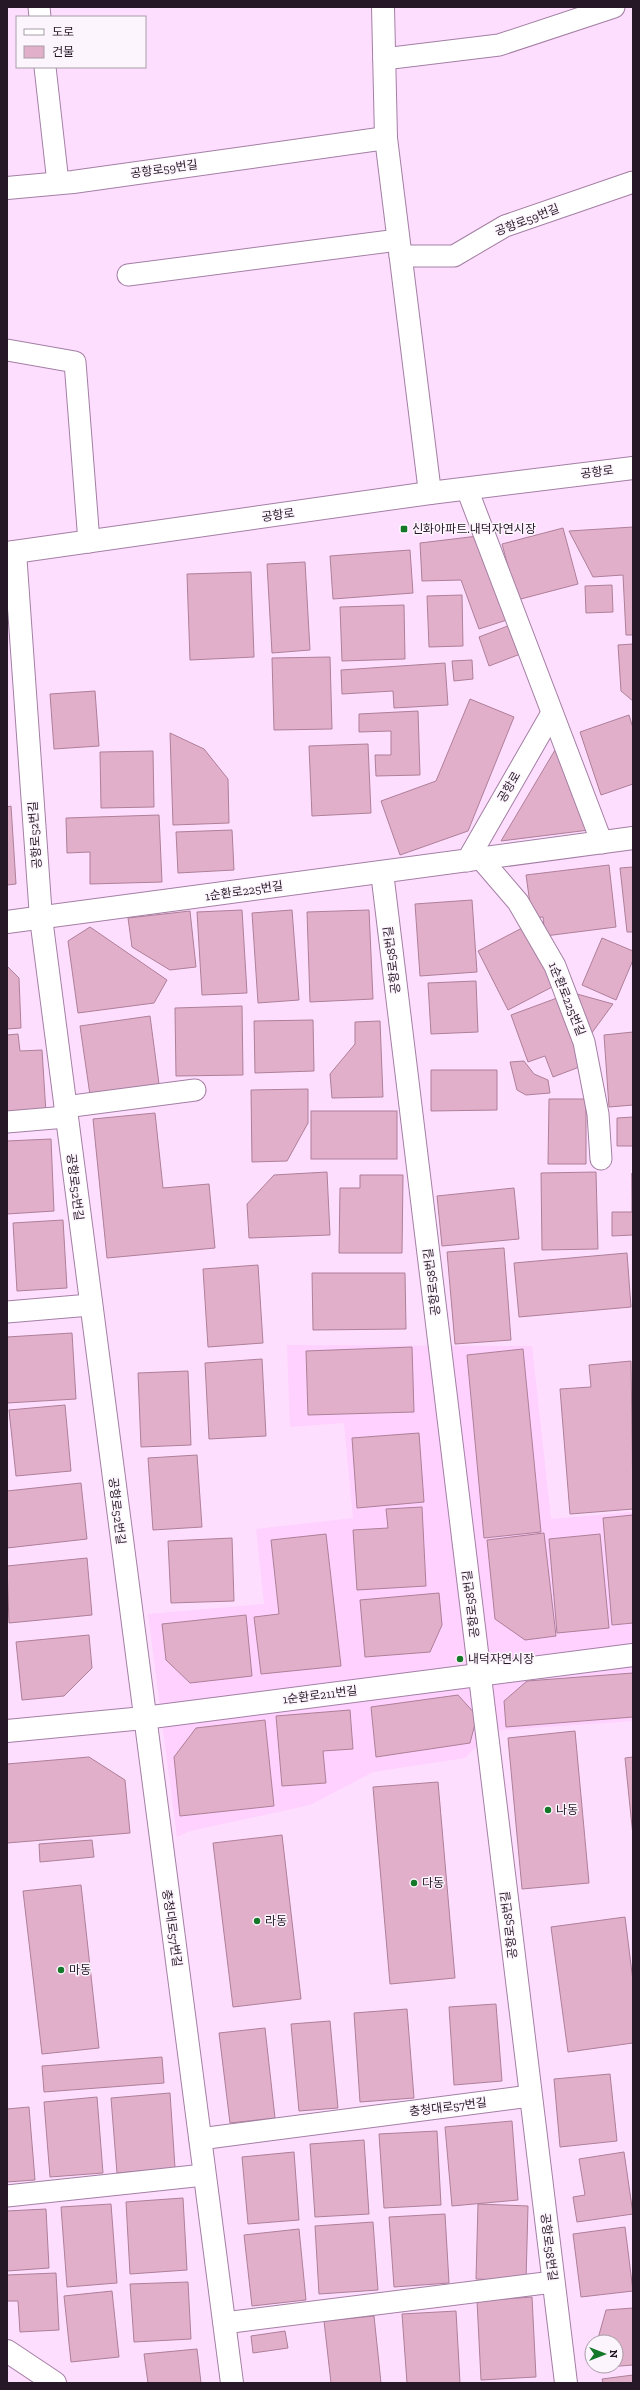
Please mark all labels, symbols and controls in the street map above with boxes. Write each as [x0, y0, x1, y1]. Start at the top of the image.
legend [16, 16, 146, 68]
text: 도로 [52, 25, 74, 39]
text: 건물 [52, 45, 74, 59]
street label: 공항로59번길 [129, 157, 199, 181]
street label: 공항로59번길 [493, 201, 561, 239]
street label: 공항로 [580, 463, 614, 481]
street label: 공항로 [261, 506, 295, 524]
place label: 신화아파트.내덕자연시장 [412, 522, 536, 536]
marker: 신화아파트.내덕자연시장 [399, 524, 409, 534]
street label: 공항로 [495, 769, 523, 805]
street label: 공항로52번길 [26, 801, 44, 869]
street label: 1순환로225번길 [204, 879, 284, 903]
street label: 공항로58번길 [381, 925, 403, 995]
street label: 1순환로225번길 [546, 960, 588, 1038]
street label: 공항로52번길 [64, 1153, 86, 1221]
street label: 공항로58번길 [421, 1247, 443, 1317]
street label: 공항로52번길 [106, 1477, 128, 1545]
street label: 공항로58번길 [460, 1569, 482, 1639]
place label: 내덕자연시장 [468, 1652, 534, 1666]
marker: 내덕자연시장 [455, 1654, 465, 1664]
street label: 1순환로211번길 [282, 1683, 358, 1707]
place label: 나동 [556, 1803, 578, 1817]
marker: 나동 [543, 1805, 553, 1815]
place label: 다동 [422, 1876, 444, 1890]
marker: 다동 [409, 1878, 419, 1888]
street label: 충청대로57번길 [160, 1888, 184, 1968]
street label: 공항로58번길 [498, 1890, 520, 1960]
place label: 라동 [265, 1914, 287, 1928]
marker: 라동 [252, 1916, 262, 1926]
place label: 마동 [69, 1963, 91, 1977]
marker: 마동 [56, 1965, 66, 1975]
street label: 충청대로57번길 [408, 2095, 488, 2119]
street label: 공항로58번길 [538, 2212, 560, 2282]
north arrow [584, 2334, 624, 2374]
text: N [607, 2350, 620, 2359]

